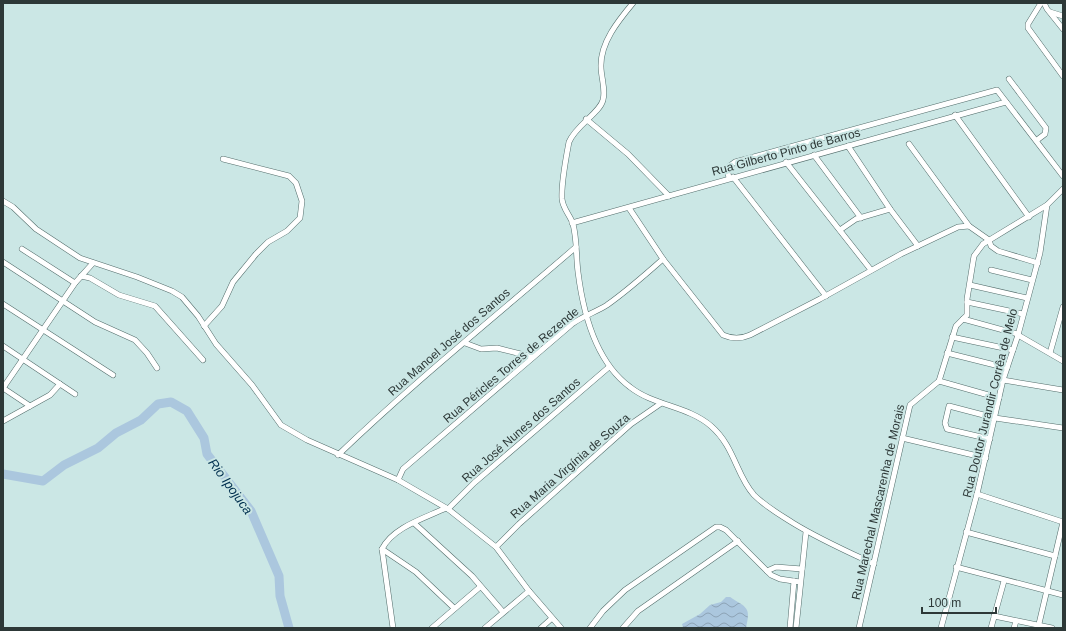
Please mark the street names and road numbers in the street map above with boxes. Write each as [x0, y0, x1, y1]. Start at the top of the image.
street label: Rua Gilberto Pinto de Barros [710, 125, 862, 179]
street label: Rua Manoel José dos Santos [385, 285, 513, 399]
street label: Rua Péricles Torres de Rezende [440, 304, 582, 426]
street label: Rua Doutor Jurandir Corrêa de Melo [960, 307, 1020, 499]
street label: Rua José Nunes dos Santos [459, 375, 583, 485]
street label: Rua Marechal Mascarenha de Morais [849, 403, 907, 601]
street label: Rua Maria Virgínia de Souza [508, 410, 633, 522]

